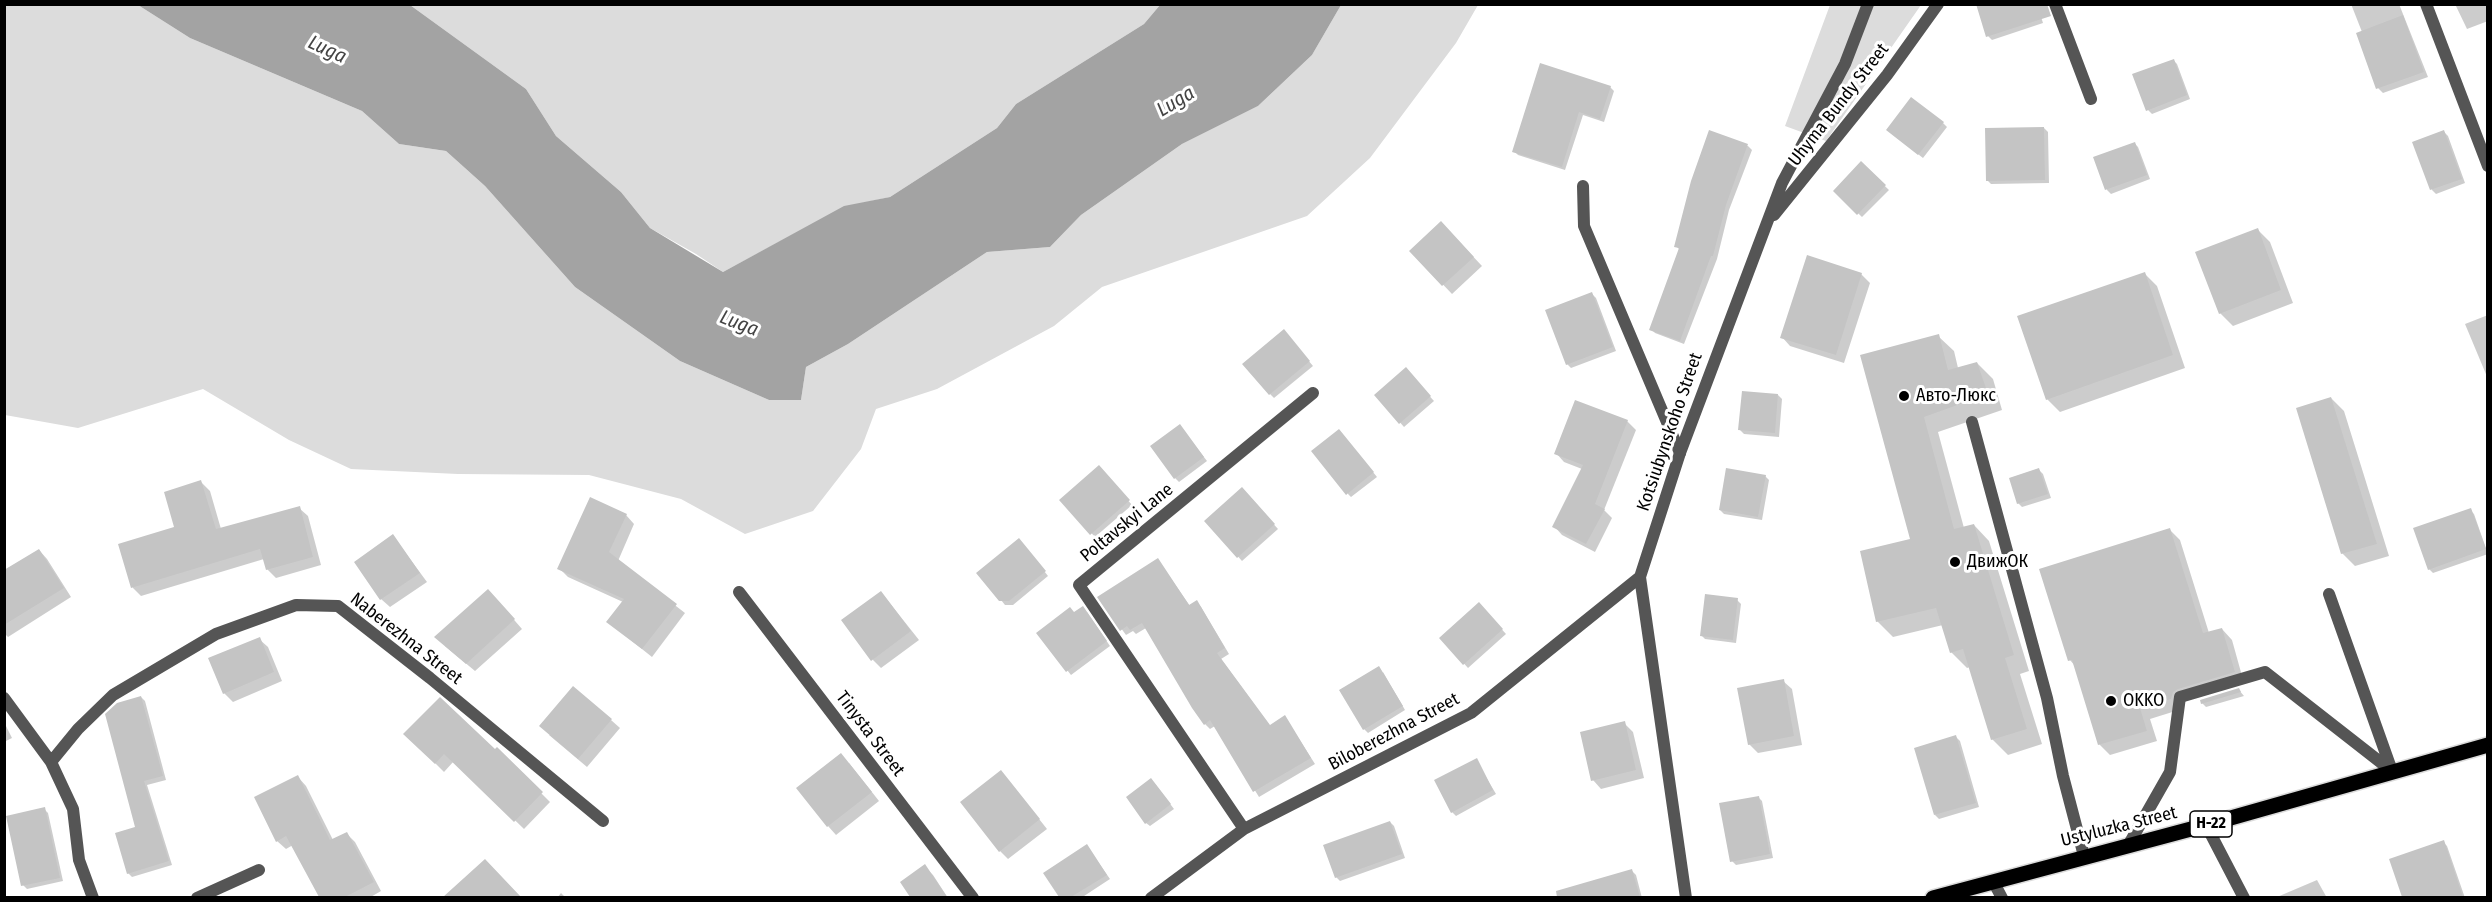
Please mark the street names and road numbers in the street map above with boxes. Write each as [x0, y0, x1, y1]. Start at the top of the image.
street label: Uhyma Bundy Street [1784, 39, 1894, 171]
street label: Kotsiubynskoho Street [1633, 350, 1707, 514]
street label: Poltavskyi Lane [1076, 479, 1178, 567]
street label: Naberezhna Street [346, 589, 466, 689]
street label: Tinysta Street [831, 687, 909, 781]
street label: Biloberezhna Street [1325, 688, 1463, 776]
street label: Ustyluzka Street [2059, 802, 2179, 852]
road number: Н-22 [2190, 811, 2232, 837]

